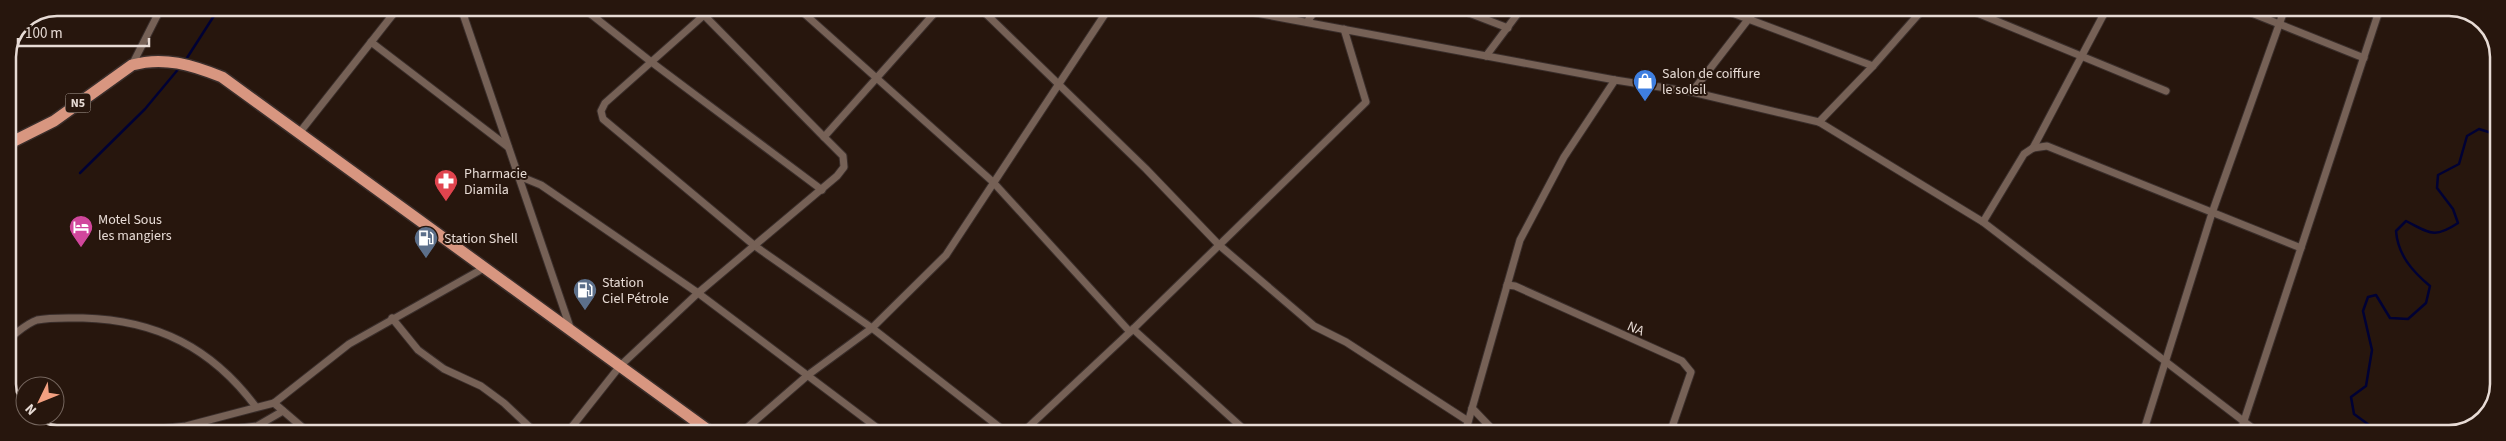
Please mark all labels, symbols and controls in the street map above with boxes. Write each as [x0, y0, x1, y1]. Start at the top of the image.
scale bar [18, 15, 149, 47]
text: 100 m [25, 23, 63, 44]
place label: Salon de coiffure le soleil [1662, 64, 1760, 100]
shop icon: Salon de coiffure le soleil [1632, 68, 1658, 102]
road number: N5 [66, 94, 90, 112]
place label: Pharmacie Diamila [464, 164, 527, 200]
pharmacy icon: Pharmacie Diamila [433, 168, 459, 202]
place label: Motel Sous les mangiers [98, 210, 172, 246]
hotel icon: Motel Sous les mangiers [68, 214, 94, 248]
fuel station icon: Station Shell [413, 225, 439, 259]
place label: Station Shell [444, 229, 518, 249]
place label: Station Ciel Pétrole [602, 273, 669, 309]
fuel station icon: Station Ciel Pétrole [572, 277, 598, 311]
street label: NA [1624, 316, 1648, 342]
north arrow [15, 376, 65, 426]
text: N [21, 399, 42, 419]

